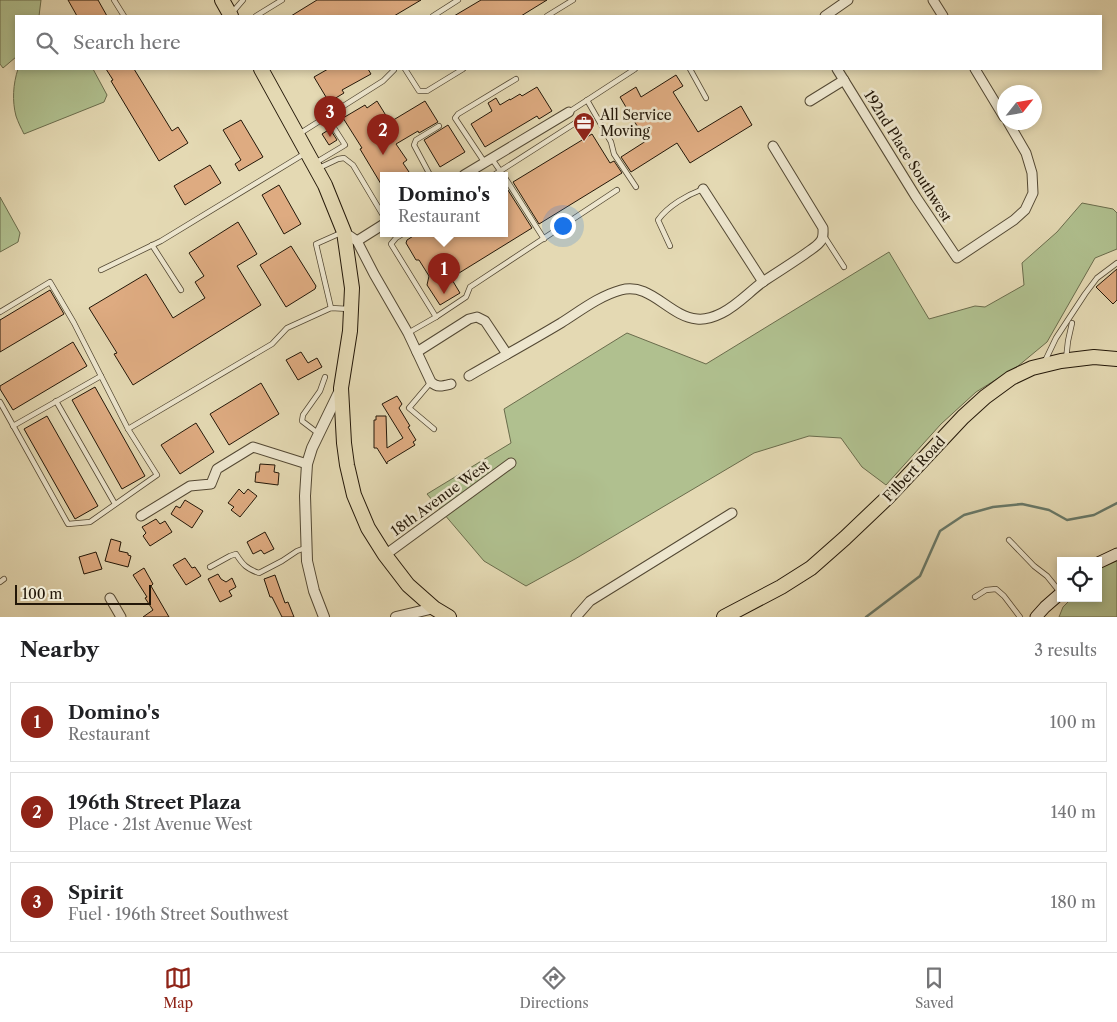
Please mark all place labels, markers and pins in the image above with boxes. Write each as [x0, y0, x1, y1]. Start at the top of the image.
pin: 3 [314, 96, 346, 137]
place label: All Service Moving [599, 106, 672, 140]
office icon: All Service Moving [572, 111, 596, 142]
pin: 2 [367, 114, 399, 155]
pin: 1 [428, 253, 460, 294]

